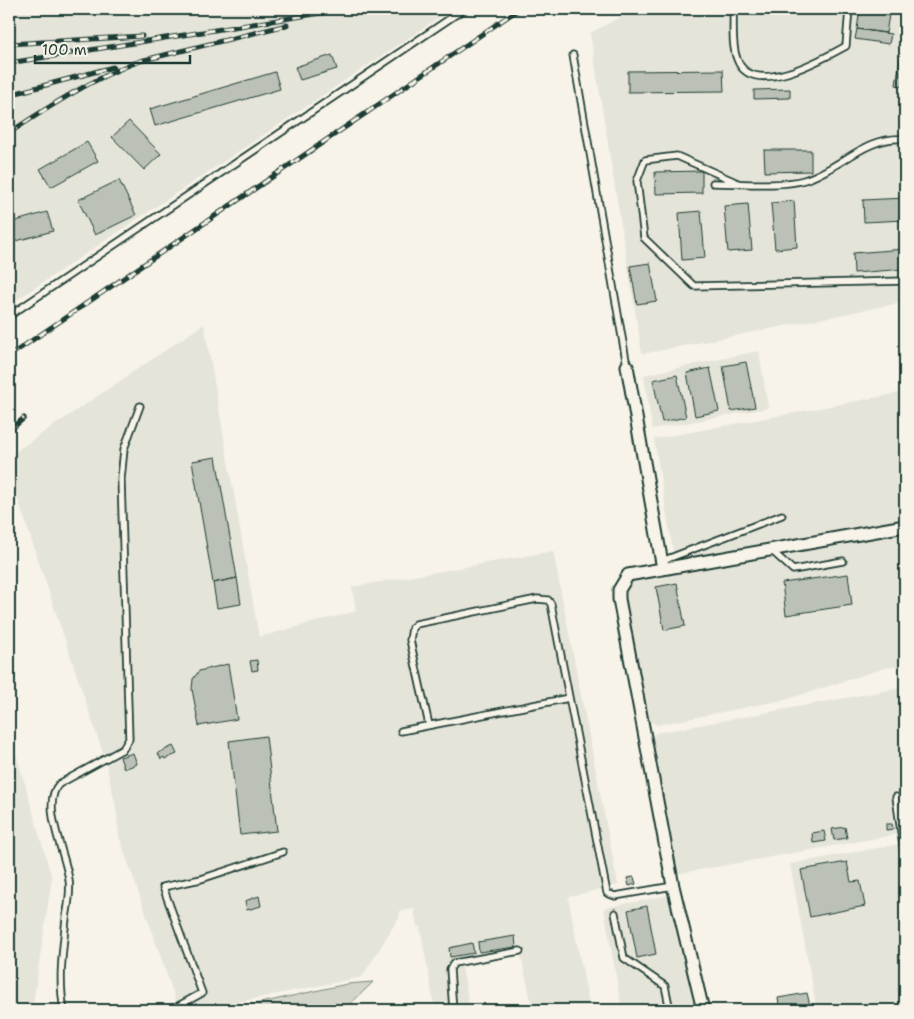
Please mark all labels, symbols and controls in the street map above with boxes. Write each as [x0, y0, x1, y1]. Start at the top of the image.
scale bar [35, 32, 190, 64]
text: 100 m [42, 40, 87, 60]

